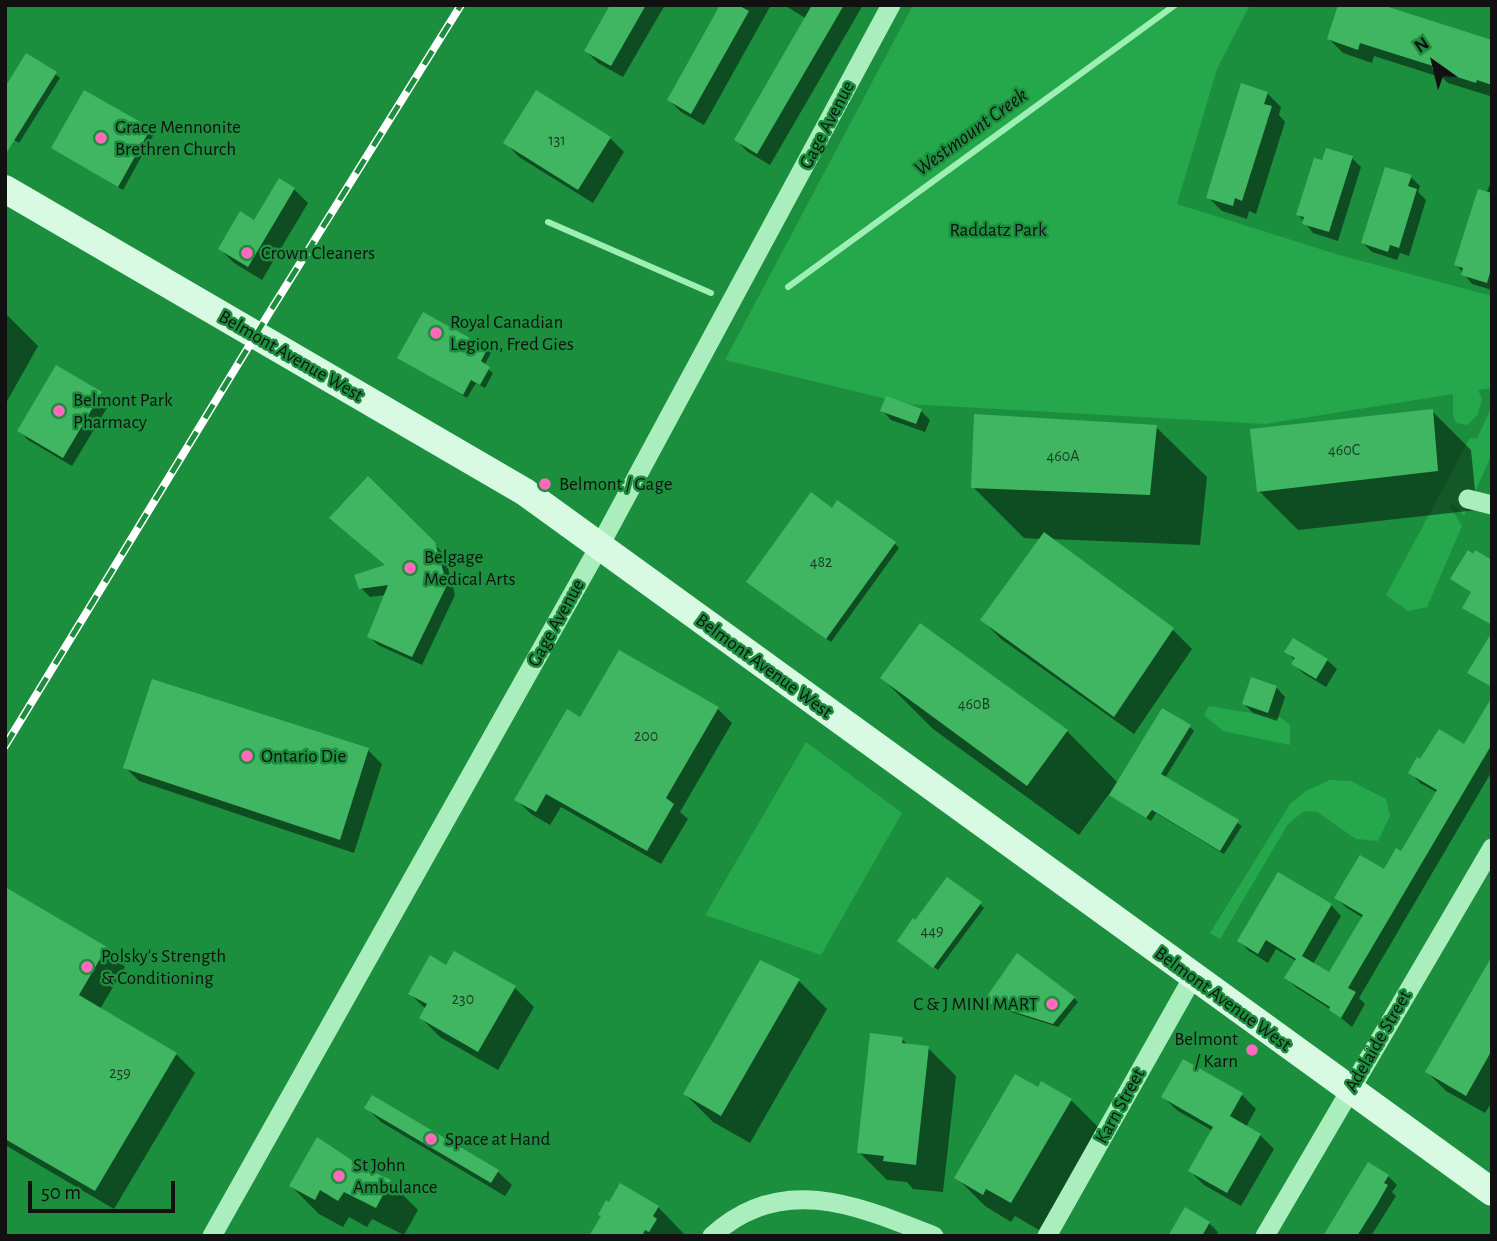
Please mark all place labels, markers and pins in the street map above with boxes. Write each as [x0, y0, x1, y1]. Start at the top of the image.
place label: Grace Mennonite Brethren Church [115, 116, 241, 160]
marker: Grace Mennonite Brethren Church [93, 130, 109, 146]
place label: Crown Cleaners [261, 242, 375, 264]
marker: Crown Cleaners [239, 245, 255, 261]
place label: Royal Canadian Legion, Fred Gies [450, 311, 574, 355]
marker: Royal Canadian Legion, Fred Gies [428, 325, 444, 341]
place label: Belmont Park Pharmacy [73, 389, 173, 433]
marker: Belmont Park Pharmacy [51, 403, 67, 419]
place label: Belmont / Gage [559, 473, 672, 495]
marker: Belmont / Gage [537, 476, 553, 492]
place label: Belgage Medical Arts [424, 546, 516, 590]
marker: Belgage Medical Arts [402, 560, 418, 576]
place label: Ontario Die [261, 745, 346, 767]
marker: Ontario Die [239, 748, 255, 764]
place label: Polsky's Strength & Conditioning [101, 945, 226, 989]
marker: Polsky's Strength & Conditioning [79, 959, 95, 975]
place label: C & J MINI MART [913, 993, 1038, 1015]
marker: C & J MINI MART [1044, 996, 1060, 1012]
place label: Belmont / Karn [1174, 1028, 1238, 1072]
marker: Belmont / Karn [1244, 1042, 1260, 1058]
place label: Space at Hand [445, 1128, 550, 1150]
marker: Space at Hand [423, 1131, 439, 1147]
place label: St John Ambulance [353, 1154, 438, 1198]
marker: St John Ambulance [331, 1168, 347, 1184]

